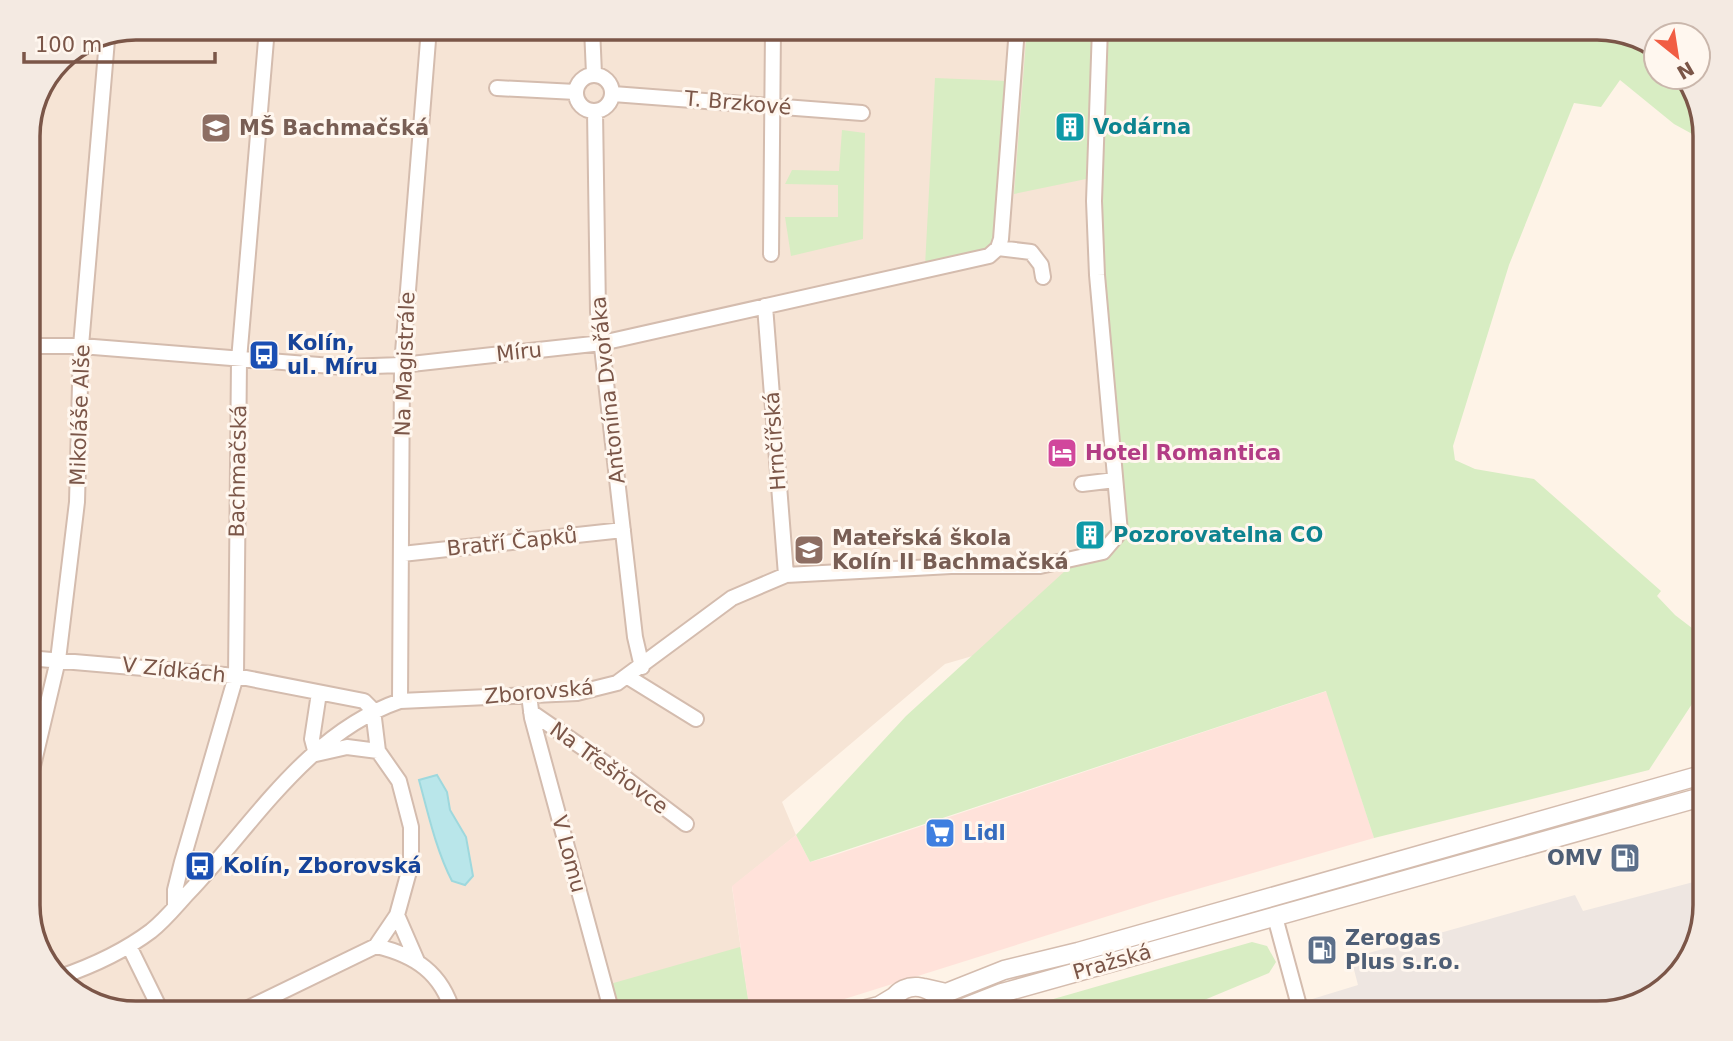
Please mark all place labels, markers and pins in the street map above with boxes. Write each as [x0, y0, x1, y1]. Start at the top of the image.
building icon: Vodárna [1053, 110, 1087, 144]
school or university icon: MŠ Bachmačská [199, 111, 233, 145]
place label: MŠ Bachmačská [239, 115, 429, 140]
place label: Vodárna [1093, 115, 1191, 139]
place label: Kolín, ul. Míru [287, 331, 378, 379]
bus stop icon: Kolín, ul. Míru [247, 338, 281, 372]
hotel icon: Hotel Romantica [1045, 436, 1079, 470]
place label: Hotel Romantica [1085, 441, 1281, 465]
building icon: Pozorovatelna CO [1073, 518, 1107, 552]
place label: Pozorovatelna CO [1113, 523, 1323, 547]
place label: Mateřská škola Kolín II Bachmačská [832, 526, 1069, 574]
school or university icon: Mateřská škola Kolín II Bachmačská [792, 533, 826, 567]
supermarket icon: Lidl [923, 816, 957, 850]
place label: Lidl [963, 821, 1006, 845]
fuel station icon: OMV [1608, 841, 1642, 875]
place label: OMV [1547, 846, 1603, 870]
bus stop icon: Kolín, Zborovská [183, 849, 217, 883]
place label: Kolín, Zborovská [223, 854, 422, 878]
place label: Zerogas Plus s.r.o. [1345, 926, 1461, 974]
fuel station icon: Zerogas Plus s.r.o. [1305, 933, 1339, 967]

